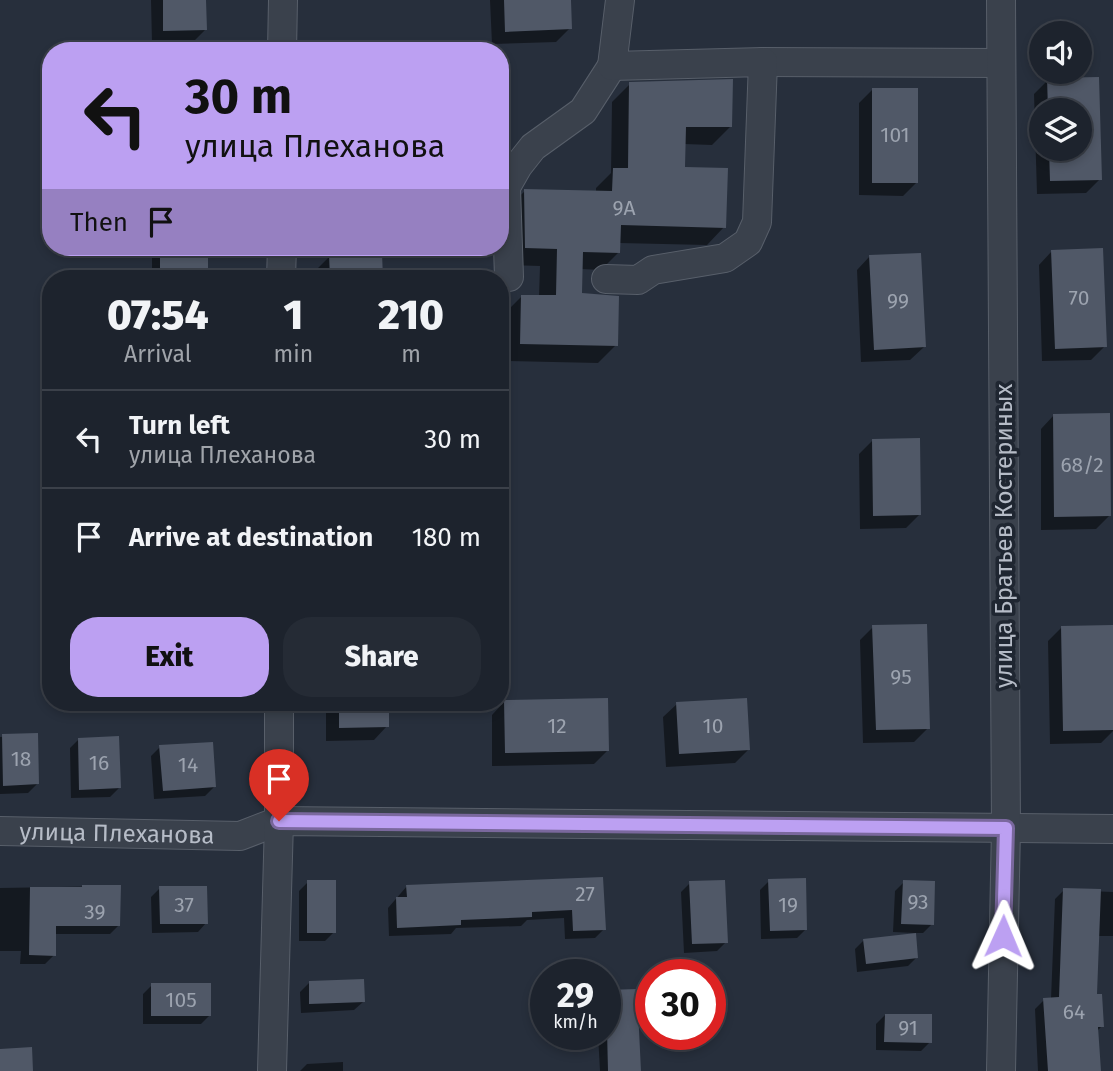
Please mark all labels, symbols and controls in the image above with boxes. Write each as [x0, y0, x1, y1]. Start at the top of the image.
map controls [1029, 21, 1092, 161]
button: sound [1029, 21, 1092, 84]
text: 30 m [185, 67, 292, 126]
icon: left [70, 70, 161, 161]
button: layers [1029, 98, 1092, 161]
house number: 101 [880, 122, 910, 148]
text: улица Плеханова [185, 127, 445, 165]
house number: 9А [613, 195, 635, 221]
icon: arrive [142, 203, 180, 241]
text: Then [70, 207, 128, 238]
house number: 70 [1069, 285, 1089, 311]
house number: 99 [887, 288, 909, 314]
text: 07:54 [107, 290, 209, 340]
text: 1 [283, 290, 303, 340]
text: 210 [378, 290, 444, 340]
text: Arrival [124, 340, 191, 368]
text: min [273, 340, 313, 368]
text: m [401, 340, 421, 368]
street label: улица Братьев Костериных [990, 383, 1018, 688]
text: Turn left [129, 410, 230, 441]
icon: left [70, 420, 108, 458]
text: 30 m [424, 424, 481, 455]
text: улица Плеханова [129, 441, 316, 469]
house number: 68/2 [1060, 452, 1104, 478]
icon: arrive [70, 518, 108, 556]
text: Arrive at destination [129, 522, 373, 553]
text: 180 m [412, 522, 481, 553]
button: Exit [70, 617, 269, 697]
button: Share [283, 617, 481, 697]
house number: 95 [890, 664, 912, 690]
house number: 12 [547, 713, 567, 739]
house number: 10 [703, 713, 723, 739]
house number: 18 [11, 746, 31, 772]
pin [249, 749, 309, 821]
house number: 16 [89, 750, 109, 776]
house number: 14 [178, 752, 198, 778]
icon: arrive [260, 760, 298, 798]
street label: улица Плеханова [19, 817, 215, 849]
house number: 27 [575, 881, 595, 907]
house number: 93 [907, 889, 929, 915]
house number: 37 [174, 892, 194, 918]
house number: 19 [778, 892, 798, 918]
house number: 39 [84, 899, 106, 925]
position arrow [966, 899, 1040, 973]
speed limit sign: 30 [635, 959, 726, 1050]
text: 29 [557, 974, 594, 1016]
house number: 105 [165, 987, 197, 1013]
house number: 64 [1063, 999, 1085, 1025]
text: km/h [553, 1011, 598, 1033]
house number: 91 [898, 1015, 918, 1041]

